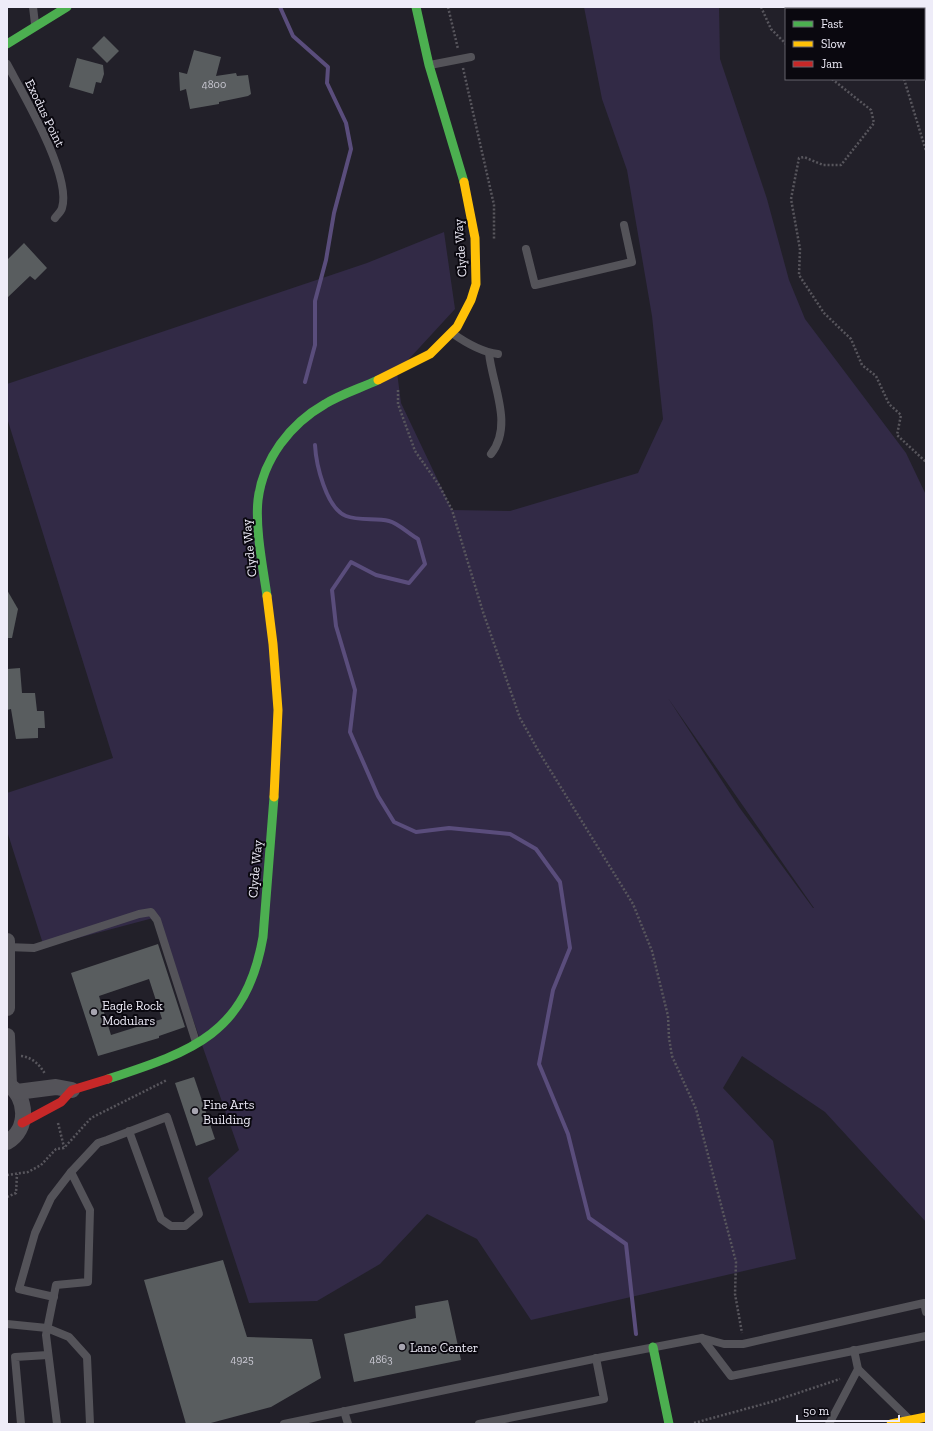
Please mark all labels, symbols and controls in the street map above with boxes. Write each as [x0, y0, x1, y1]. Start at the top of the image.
legend [785, 8, 925, 80]
text: Fast [821, 17, 844, 31]
text: Slow [821, 37, 847, 51]
text: Jam [821, 57, 843, 71]
street label: Exodus Point [22, 77, 68, 150]
house number: 4800 [202, 78, 226, 91]
street label: Clyde Way [450, 218, 470, 278]
street label: Clyde Way [238, 518, 259, 578]
street label: Clyde Way [245, 839, 265, 899]
place label: Eagle Rock Modulars [102, 998, 163, 1028]
marker: Eagle Rock Modulars [89, 1007, 99, 1017]
place label: Fine Arts Building [203, 1097, 255, 1127]
marker: Fine Arts Building [190, 1106, 200, 1116]
place label: Lane Center [410, 1340, 478, 1355]
marker: Lane Center [397, 1342, 407, 1352]
house number: 4925 [230, 1353, 254, 1366]
house number: 4863 [369, 1353, 393, 1366]
scale bar [797, 1397, 899, 1423]
text: 50 m [803, 1404, 830, 1418]

